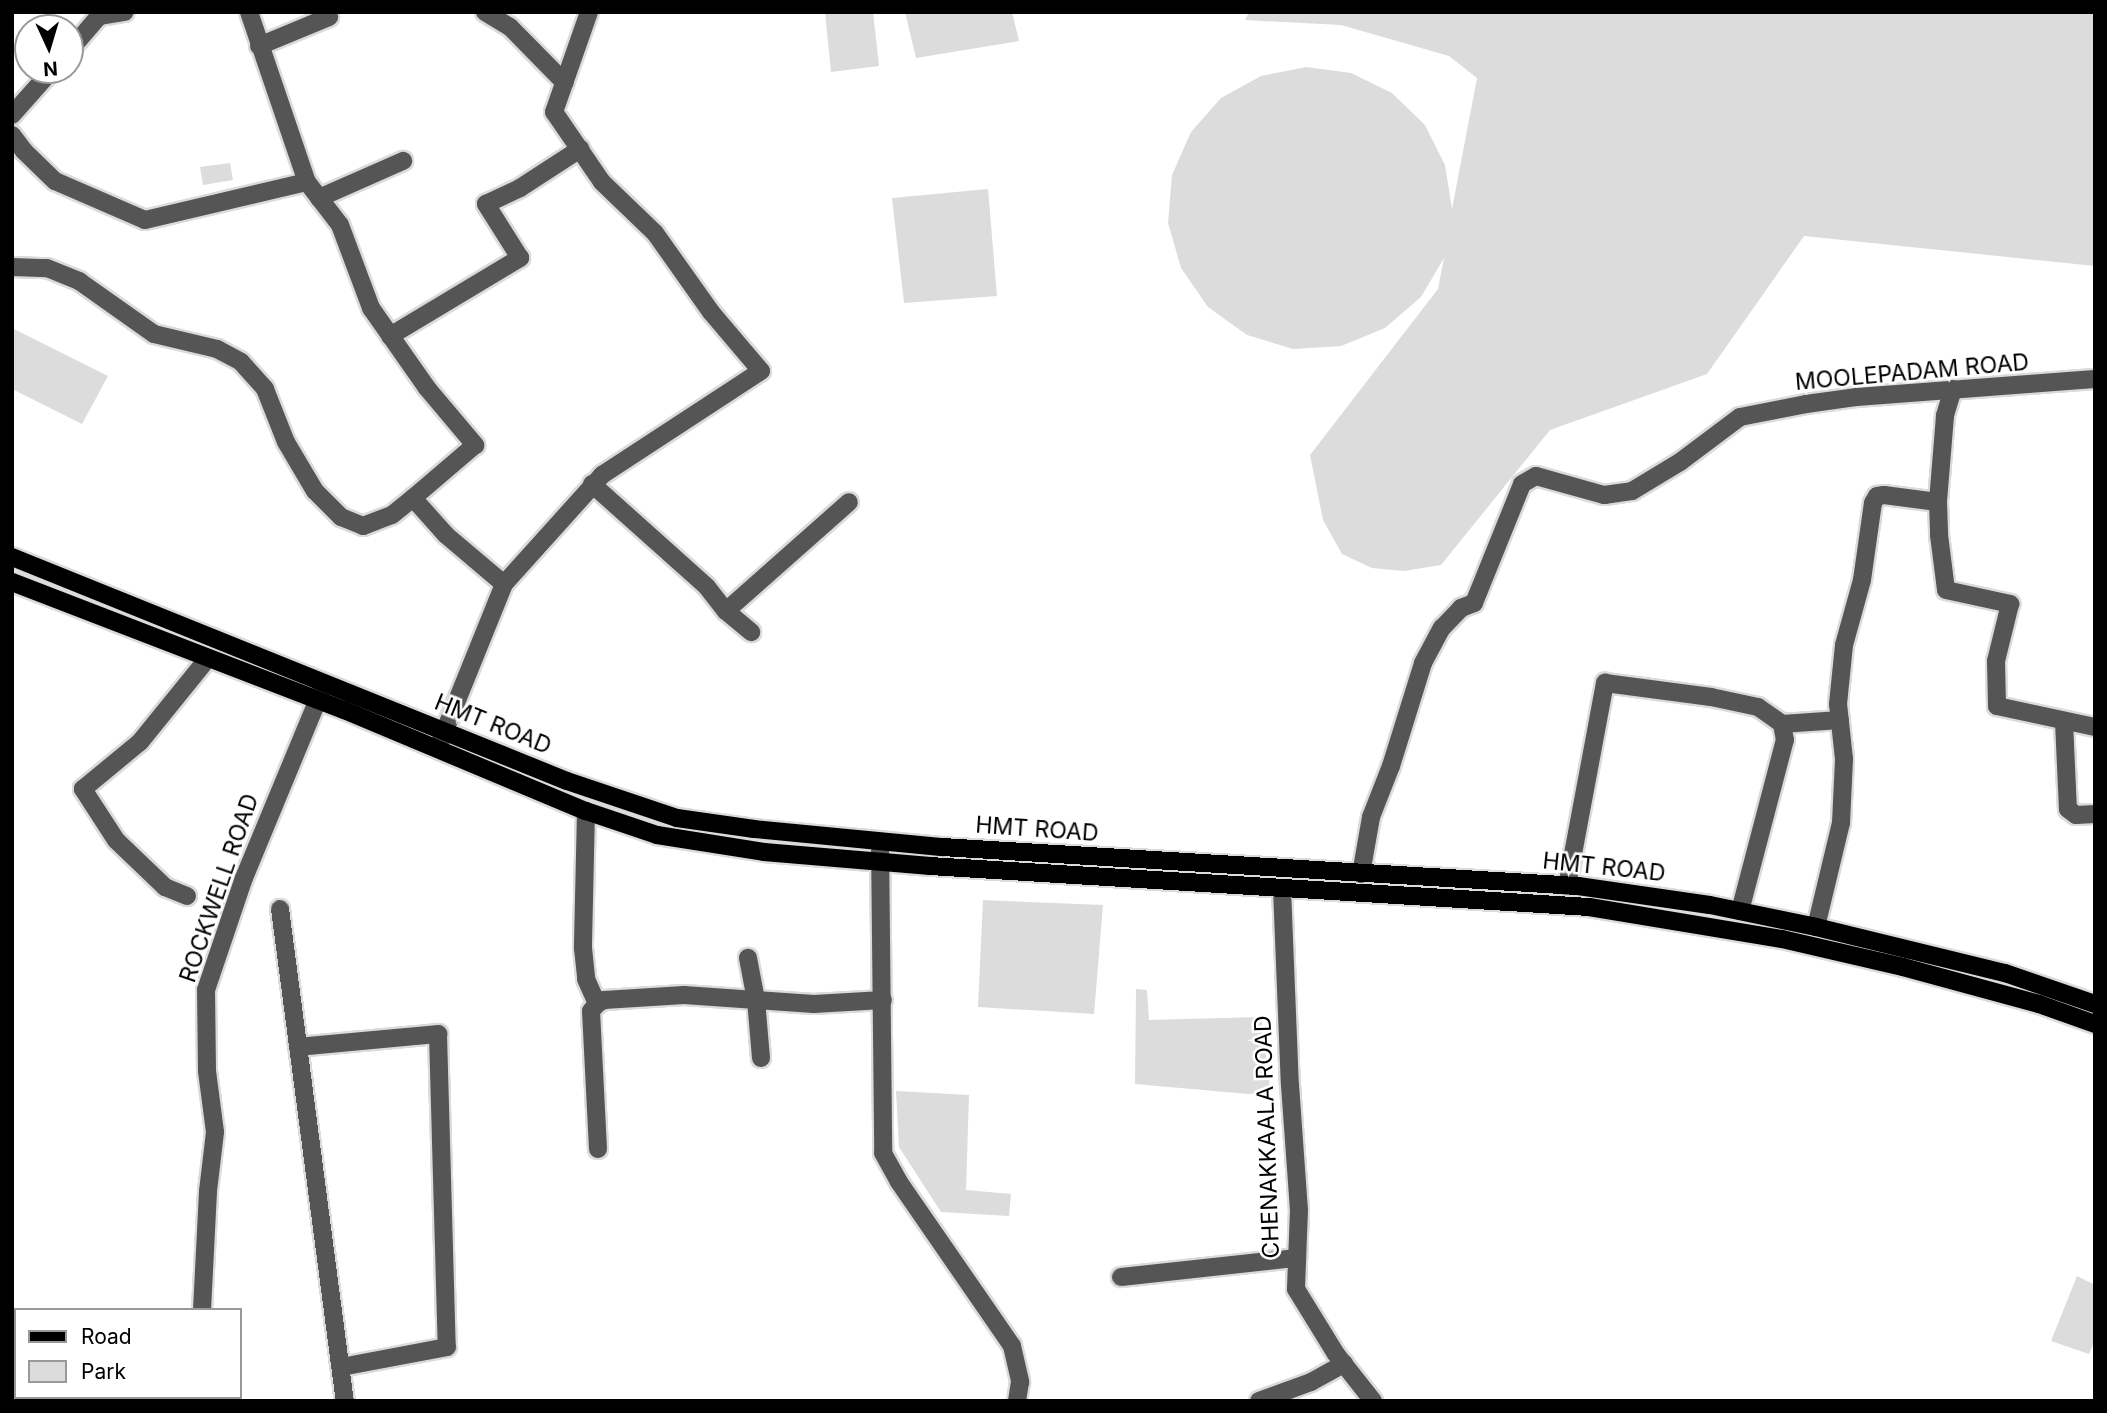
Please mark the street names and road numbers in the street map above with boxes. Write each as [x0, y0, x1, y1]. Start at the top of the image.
street label: MOOLEPADAM ROAD [1794, 348, 2030, 396]
street label: HMT ROAD [431, 688, 555, 760]
street label: ROCKWELL ROAD [174, 790, 264, 986]
street label: HMT ROAD [975, 811, 1099, 847]
street label: HMT ROAD [1541, 847, 1667, 887]
street label: CHENAKKAALA ROAD [1249, 1015, 1285, 1259]

